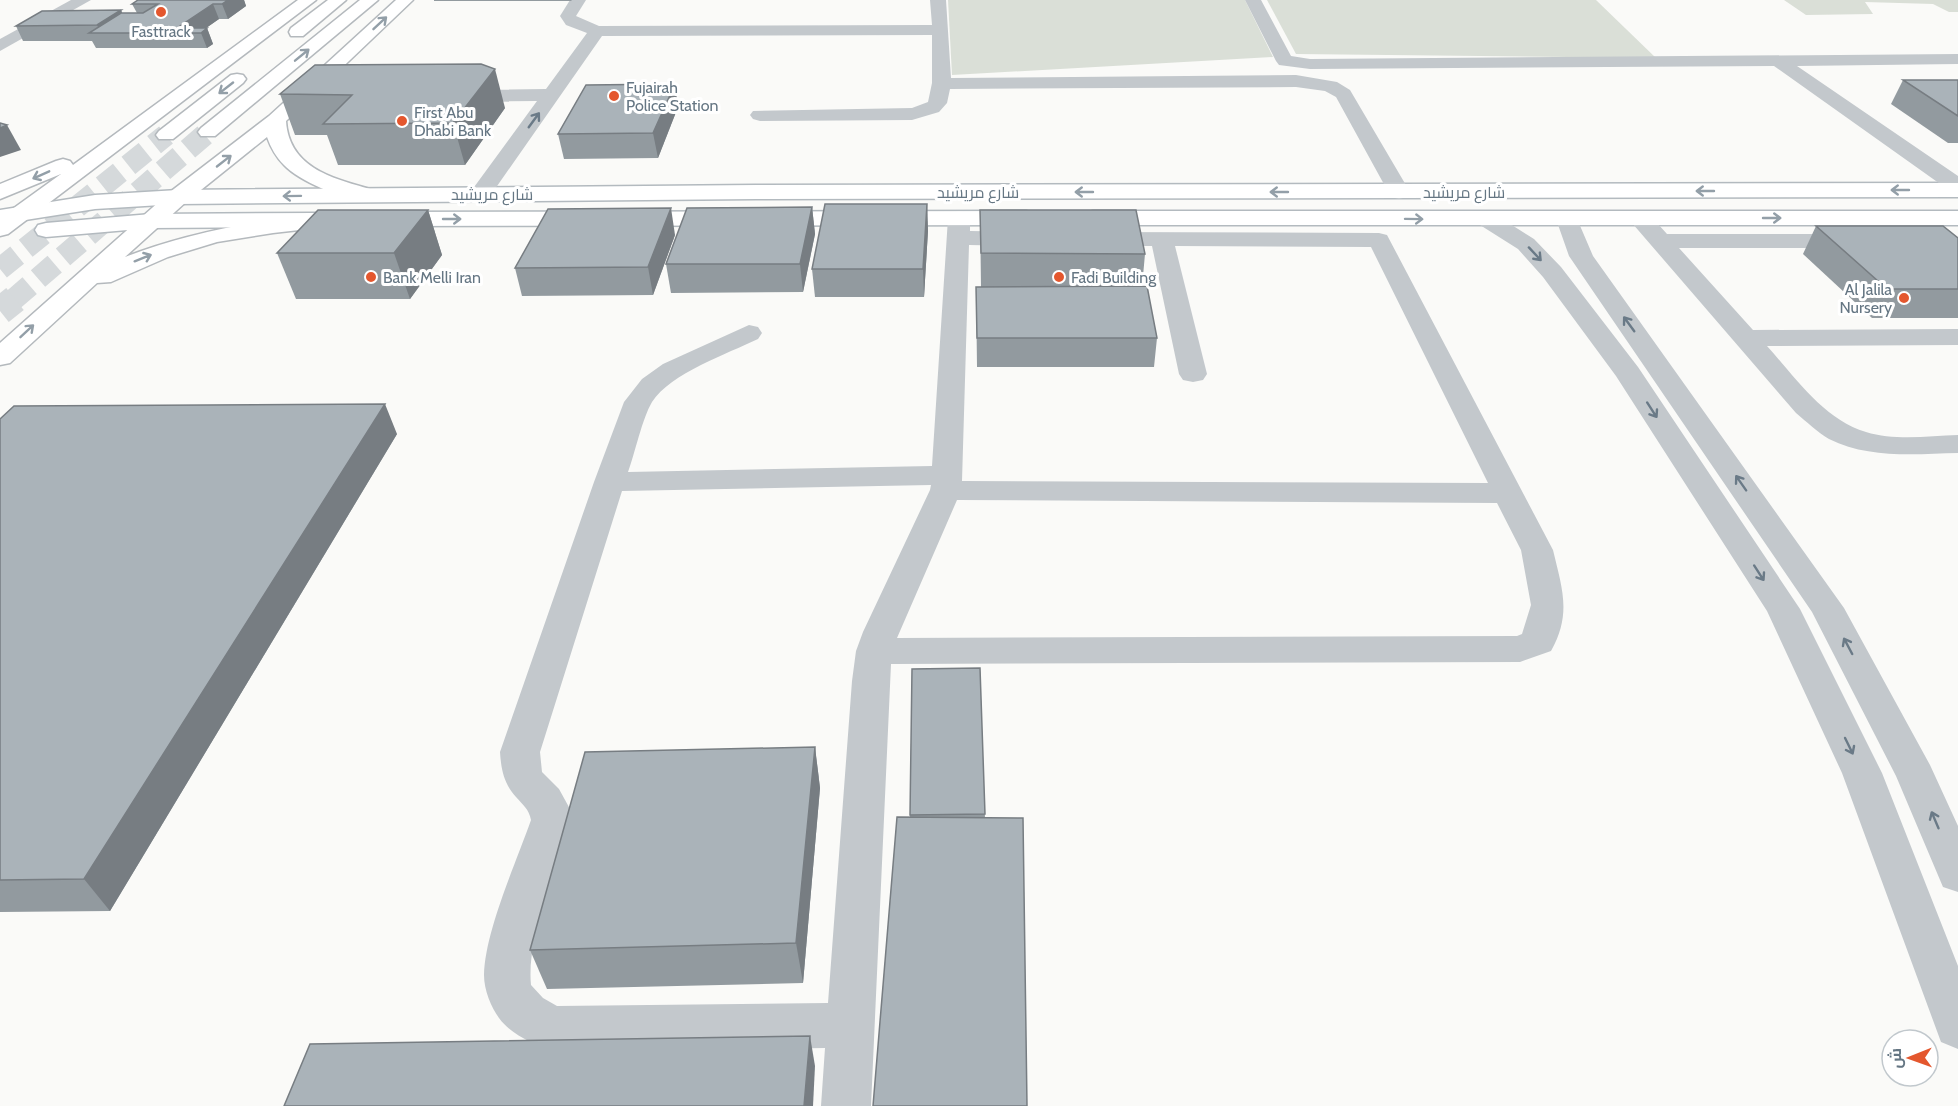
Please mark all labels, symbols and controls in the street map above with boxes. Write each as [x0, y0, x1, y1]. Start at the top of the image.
marker: Fasttrack [154, 5, 168, 19]
one-way arrow [372, 16, 387, 30]
place label: Fasttrack [131, 22, 192, 41]
one-way arrow [294, 49, 310, 62]
place label: Fujairah Police Station [626, 78, 718, 115]
one-way arrow [218, 82, 234, 95]
marker: Fujairah Police Station [607, 89, 621, 103]
place label: First Abu Dhabi Bank [414, 103, 492, 140]
one-way arrow [527, 112, 540, 128]
marker: First Abu Dhabi Bank [395, 114, 409, 128]
one-way arrow [216, 155, 232, 168]
one-way arrow [33, 169, 51, 181]
street label: شارع مريشيد [937, 183, 1019, 204]
street label: شارع مريشيد [1423, 183, 1505, 204]
one-way arrow [1890, 184, 1910, 196]
street label: شارع مريشيد [451, 185, 533, 206]
one-way arrow [1695, 185, 1715, 197]
one-way arrow [1074, 186, 1094, 198]
one-way arrow [1269, 186, 1289, 198]
one-way arrow [282, 190, 302, 202]
one-way arrow [1762, 212, 1782, 224]
one-way arrow [441, 213, 461, 225]
one-way arrow [1403, 213, 1423, 225]
one-way arrow [1528, 247, 1543, 262]
one-way arrow [133, 252, 152, 263]
place label: Bank Melli Iran [383, 268, 481, 287]
place label: Fadi Building [1071, 268, 1157, 287]
marker: Bank Melli Iran [364, 270, 378, 284]
marker: Fadi Building [1052, 270, 1066, 284]
place label: Al Jalila Nursery [1840, 280, 1892, 317]
marker: Al Jalila Nursery [1897, 291, 1911, 305]
one-way arrow [1623, 316, 1635, 332]
one-way arrow [20, 324, 35, 338]
one-way arrow [1647, 401, 1659, 418]
one-way arrow [1735, 476, 1747, 492]
one-way arrow [1753, 564, 1765, 581]
one-way arrow [1841, 638, 1853, 656]
one-way arrow [1843, 736, 1855, 754]
one-way arrow [1929, 812, 1940, 830]
north arrow [1880, 1028, 1940, 1088]
text: ش [1886, 1048, 1905, 1069]

